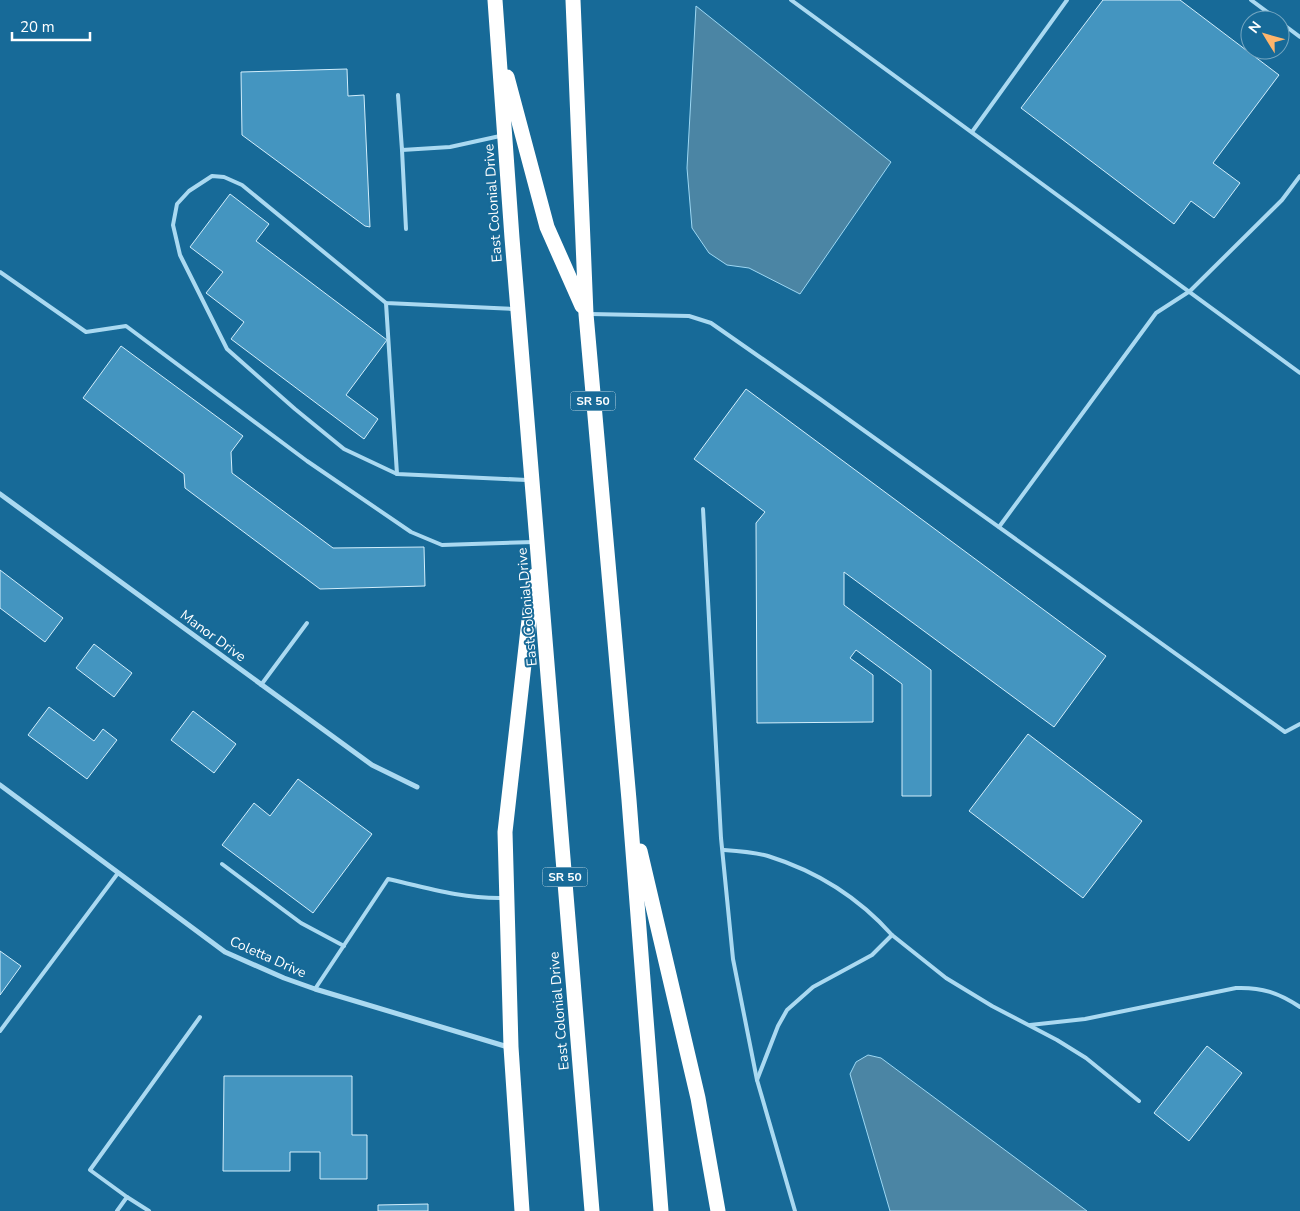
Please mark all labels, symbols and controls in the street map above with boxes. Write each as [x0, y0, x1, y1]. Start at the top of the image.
scale bar [12, 10, 90, 42]
north arrow [1240, 10, 1290, 60]
text: 20 m [20, 17, 55, 37]
text: N [1244, 18, 1266, 37]
street label: East Colonial Drive [479, 143, 507, 263]
road number: SR 50 [570, 392, 616, 411]
street label: East Colonial Drive [512, 547, 542, 667]
street label: Manor Drive [176, 606, 250, 666]
road number: SR 50 [542, 868, 588, 886]
street label: Coletta Drive [227, 932, 309, 982]
street label: East Colonial Drive [544, 951, 574, 1071]

